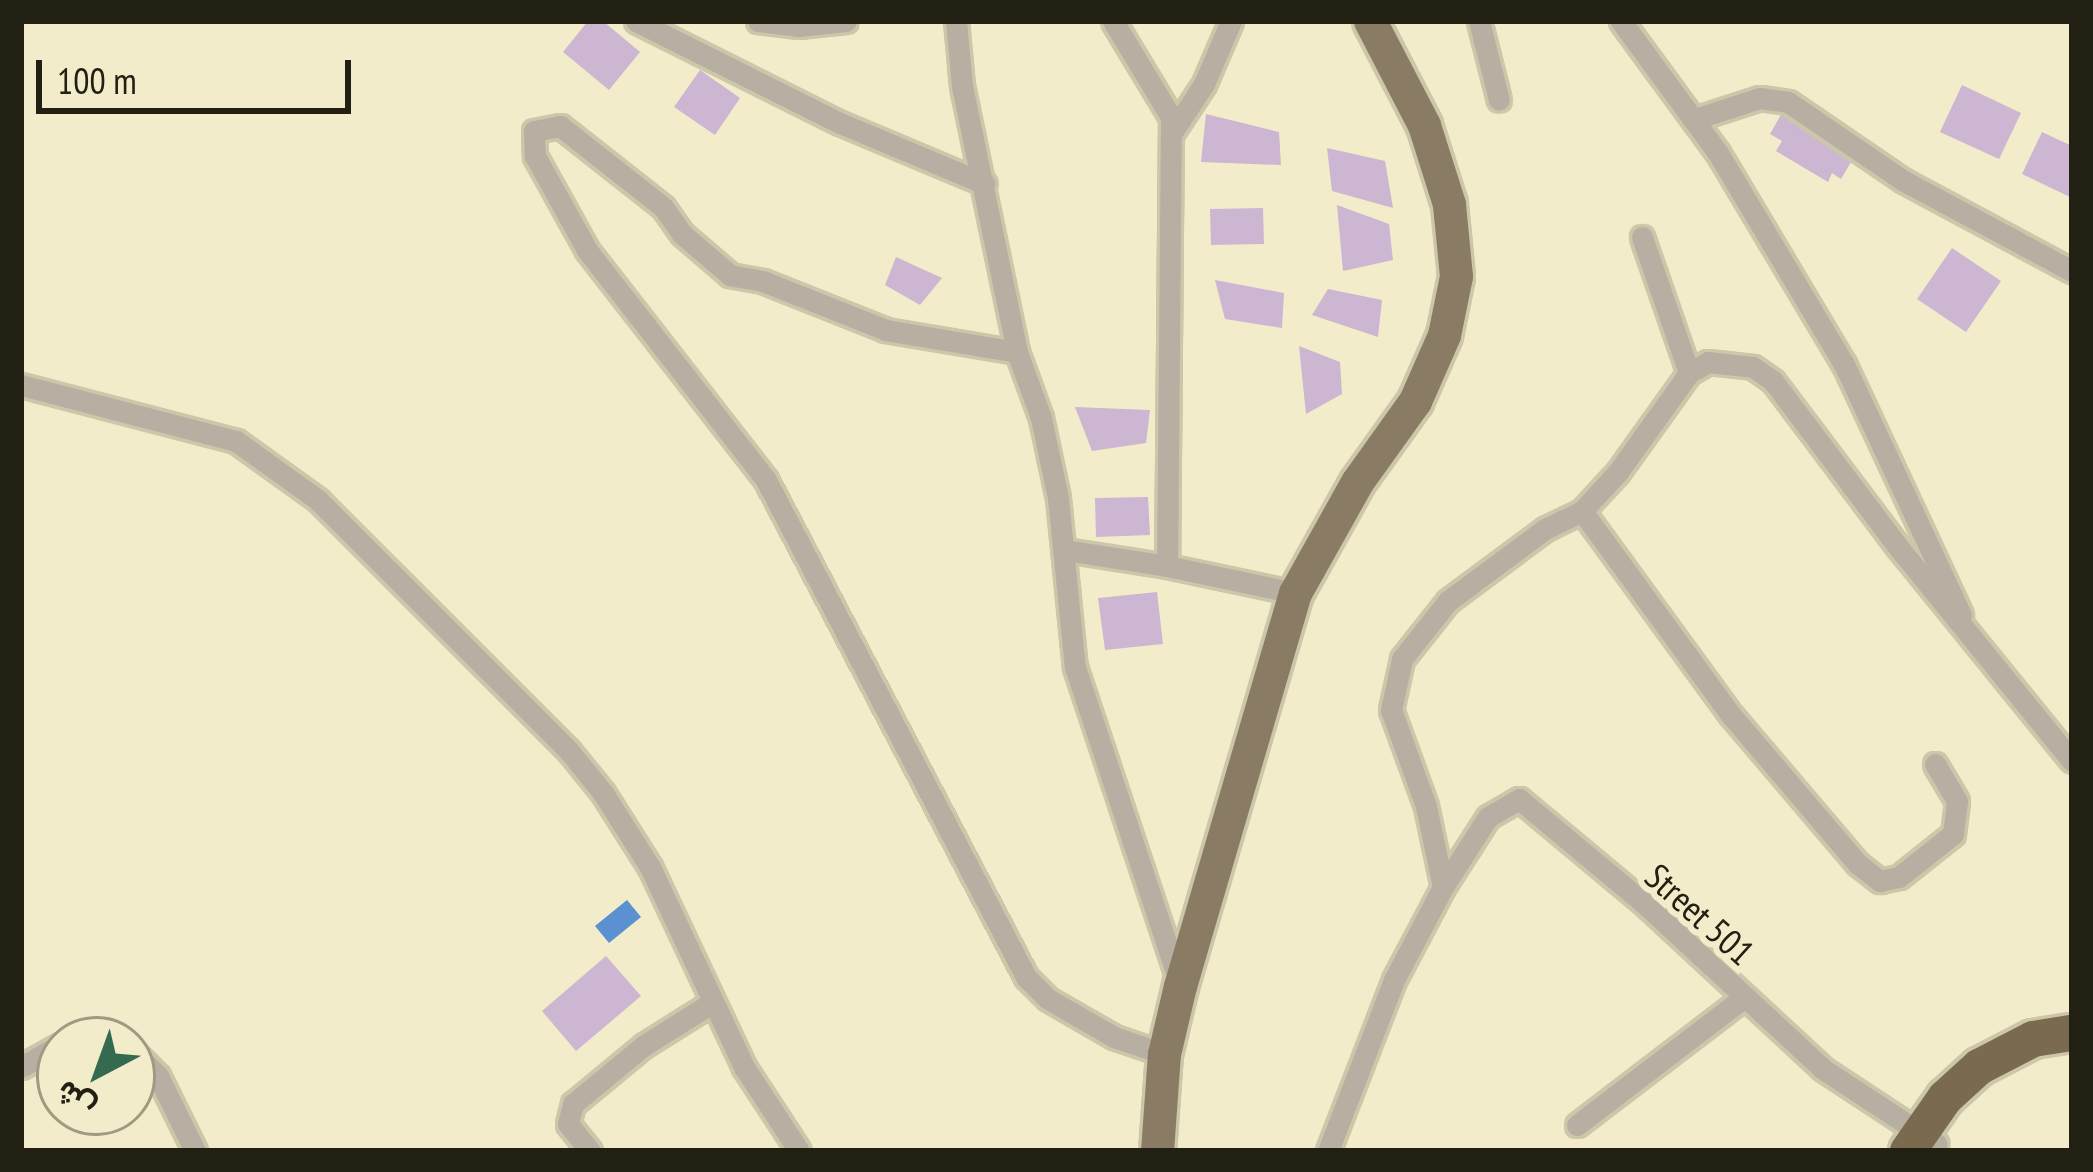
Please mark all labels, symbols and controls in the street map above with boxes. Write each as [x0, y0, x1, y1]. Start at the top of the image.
scale bar [42, 36, 357, 110]
text: 100 m [57, 57, 137, 104]
street label: Street 501 [1637, 854, 1763, 974]
north arrow [36, 1016, 156, 1136]
text: ش [45, 1072, 103, 1131]

